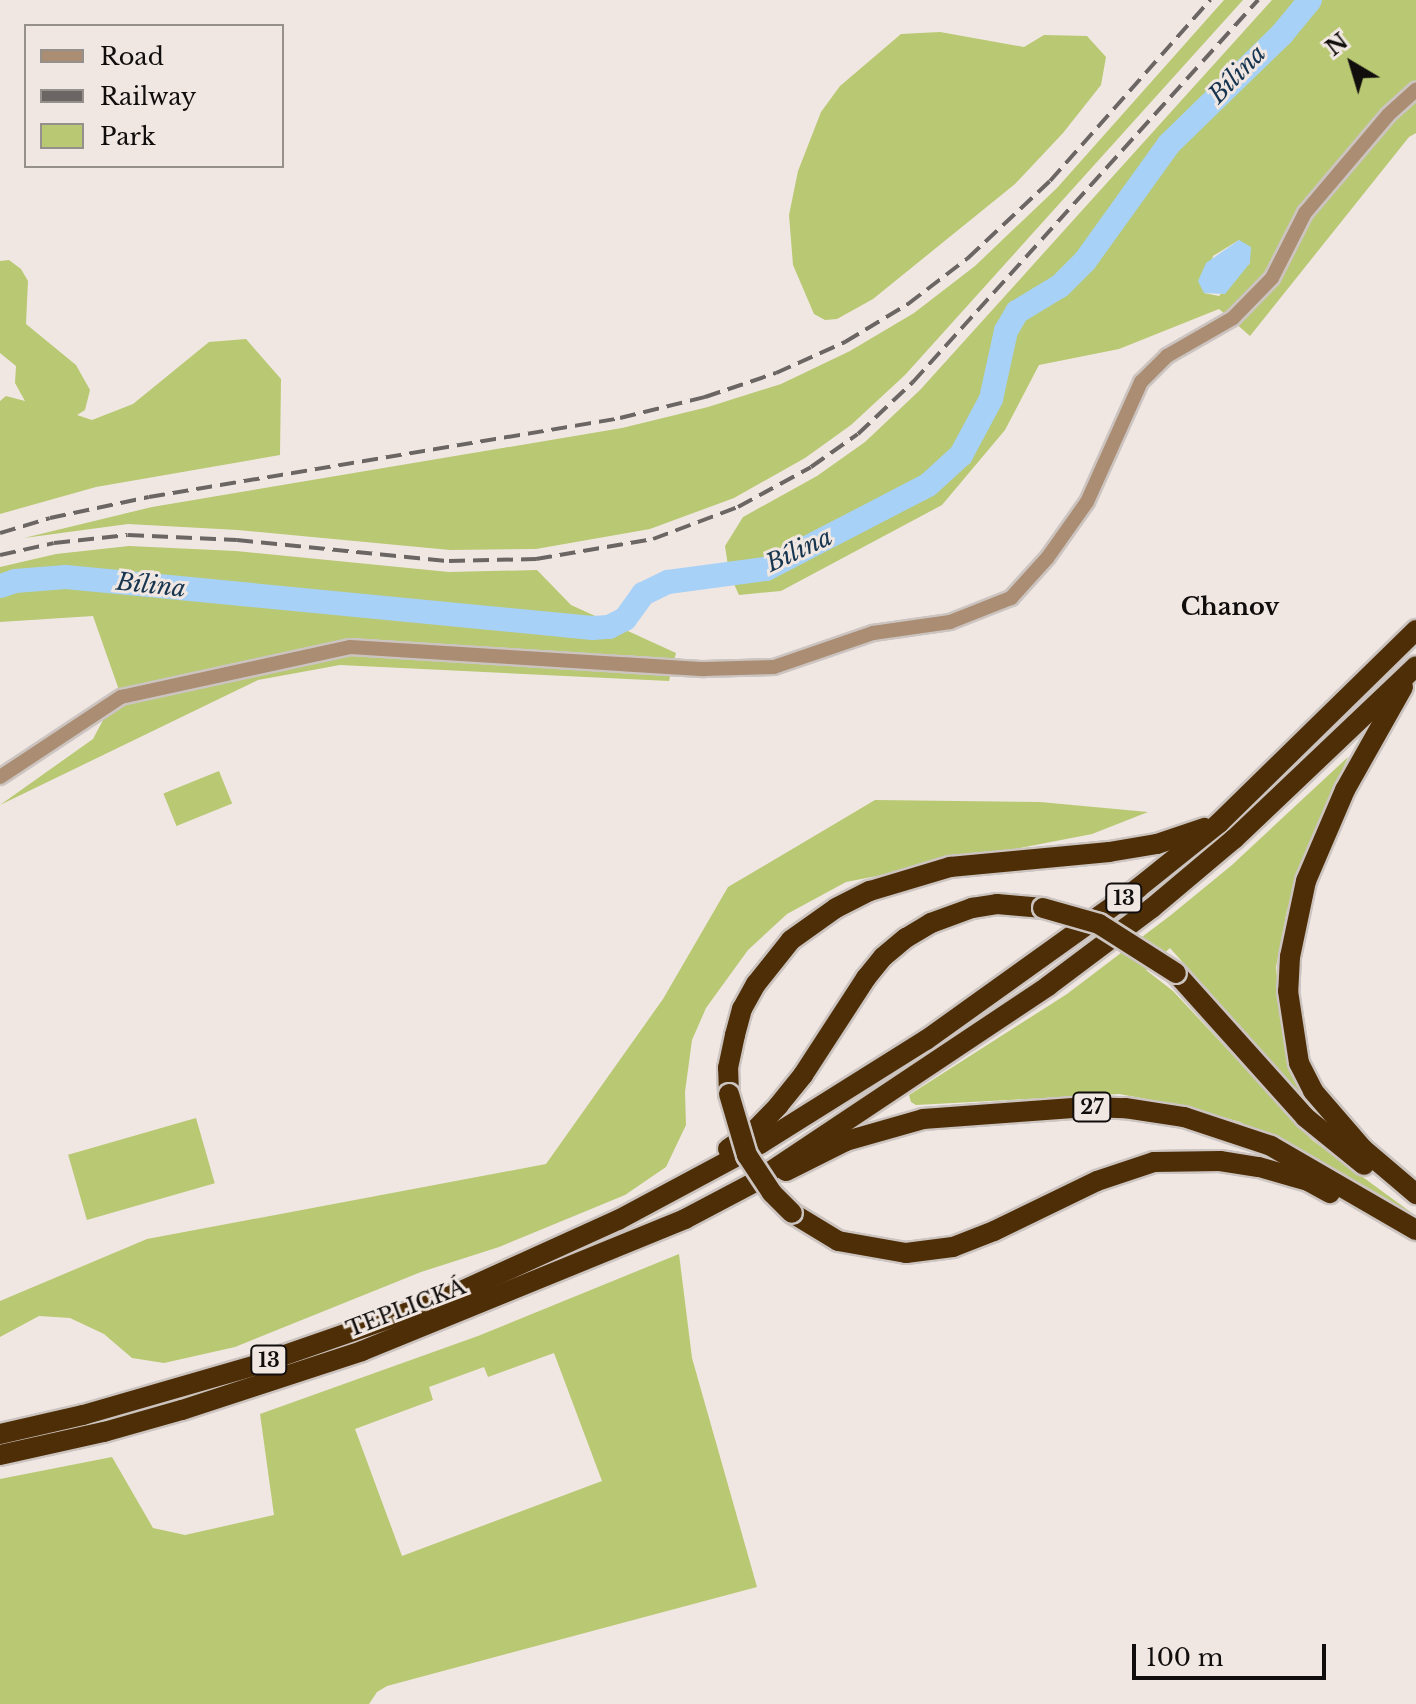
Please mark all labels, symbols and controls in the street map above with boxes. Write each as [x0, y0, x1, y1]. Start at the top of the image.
legend [24, 24, 284, 168]
north arrow [1312, 24, 1392, 104]
text: N [1320, 28, 1353, 62]
water label: Bílina [1202, 39, 1272, 109]
text: Road [100, 42, 164, 71]
text: Railway [100, 82, 196, 111]
text: Park [100, 122, 156, 151]
water label: Bílina [761, 522, 837, 578]
water label: Bílina [115, 567, 187, 603]
district label: Chanov [1181, 593, 1279, 621]
road number: 13 [1104, 882, 1144, 914]
road number: 27 [1072, 1091, 1112, 1123]
street label: TEPLICKÁ [343, 1273, 469, 1343]
road number: 13 [249, 1344, 289, 1376]
scale bar [1136, 1628, 1330, 1678]
text: 100 m [1146, 1643, 1224, 1672]

